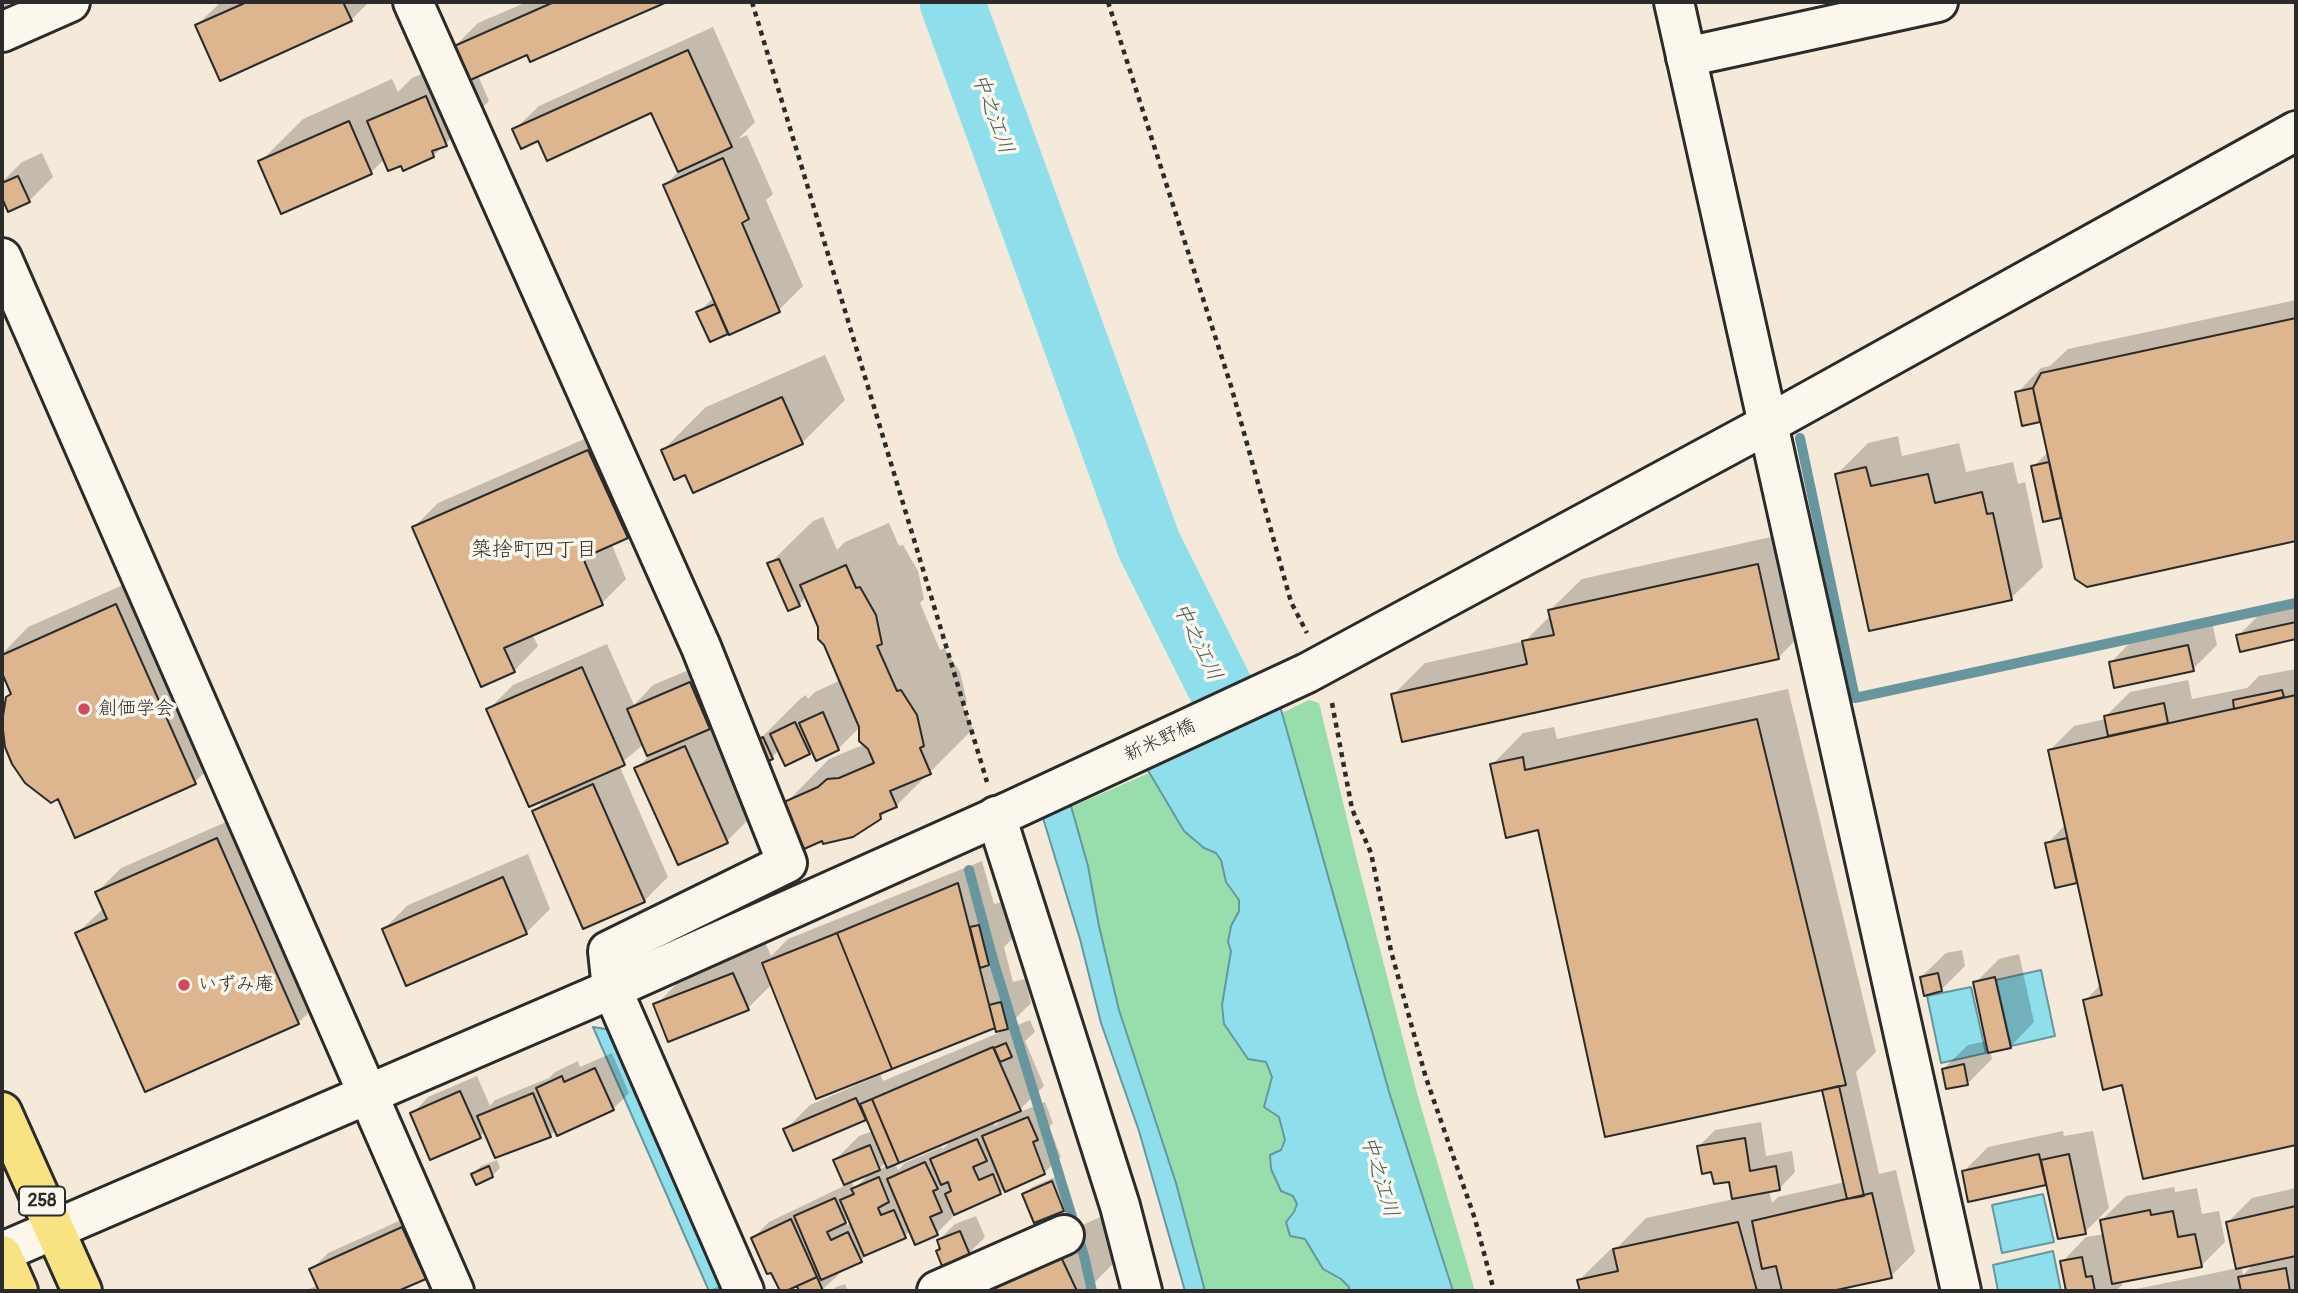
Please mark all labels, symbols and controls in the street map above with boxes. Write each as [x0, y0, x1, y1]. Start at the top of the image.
water label: 中之江川 [966, 70, 1018, 158]
district label: 築捨町四丁目 [471, 538, 597, 564]
water label: 中之江川 [1167, 599, 1227, 685]
place label: 創価学会 [98, 698, 174, 720]
marker: 創価学会 [76, 701, 92, 717]
street label: 新米野橋 [1121, 715, 1199, 767]
place label: いずみ庵 [198, 974, 274, 996]
marker: いずみ庵 [176, 977, 192, 993]
water label: 中之江川 [1355, 1133, 1403, 1221]
road number: 258 [19, 1186, 65, 1216]

